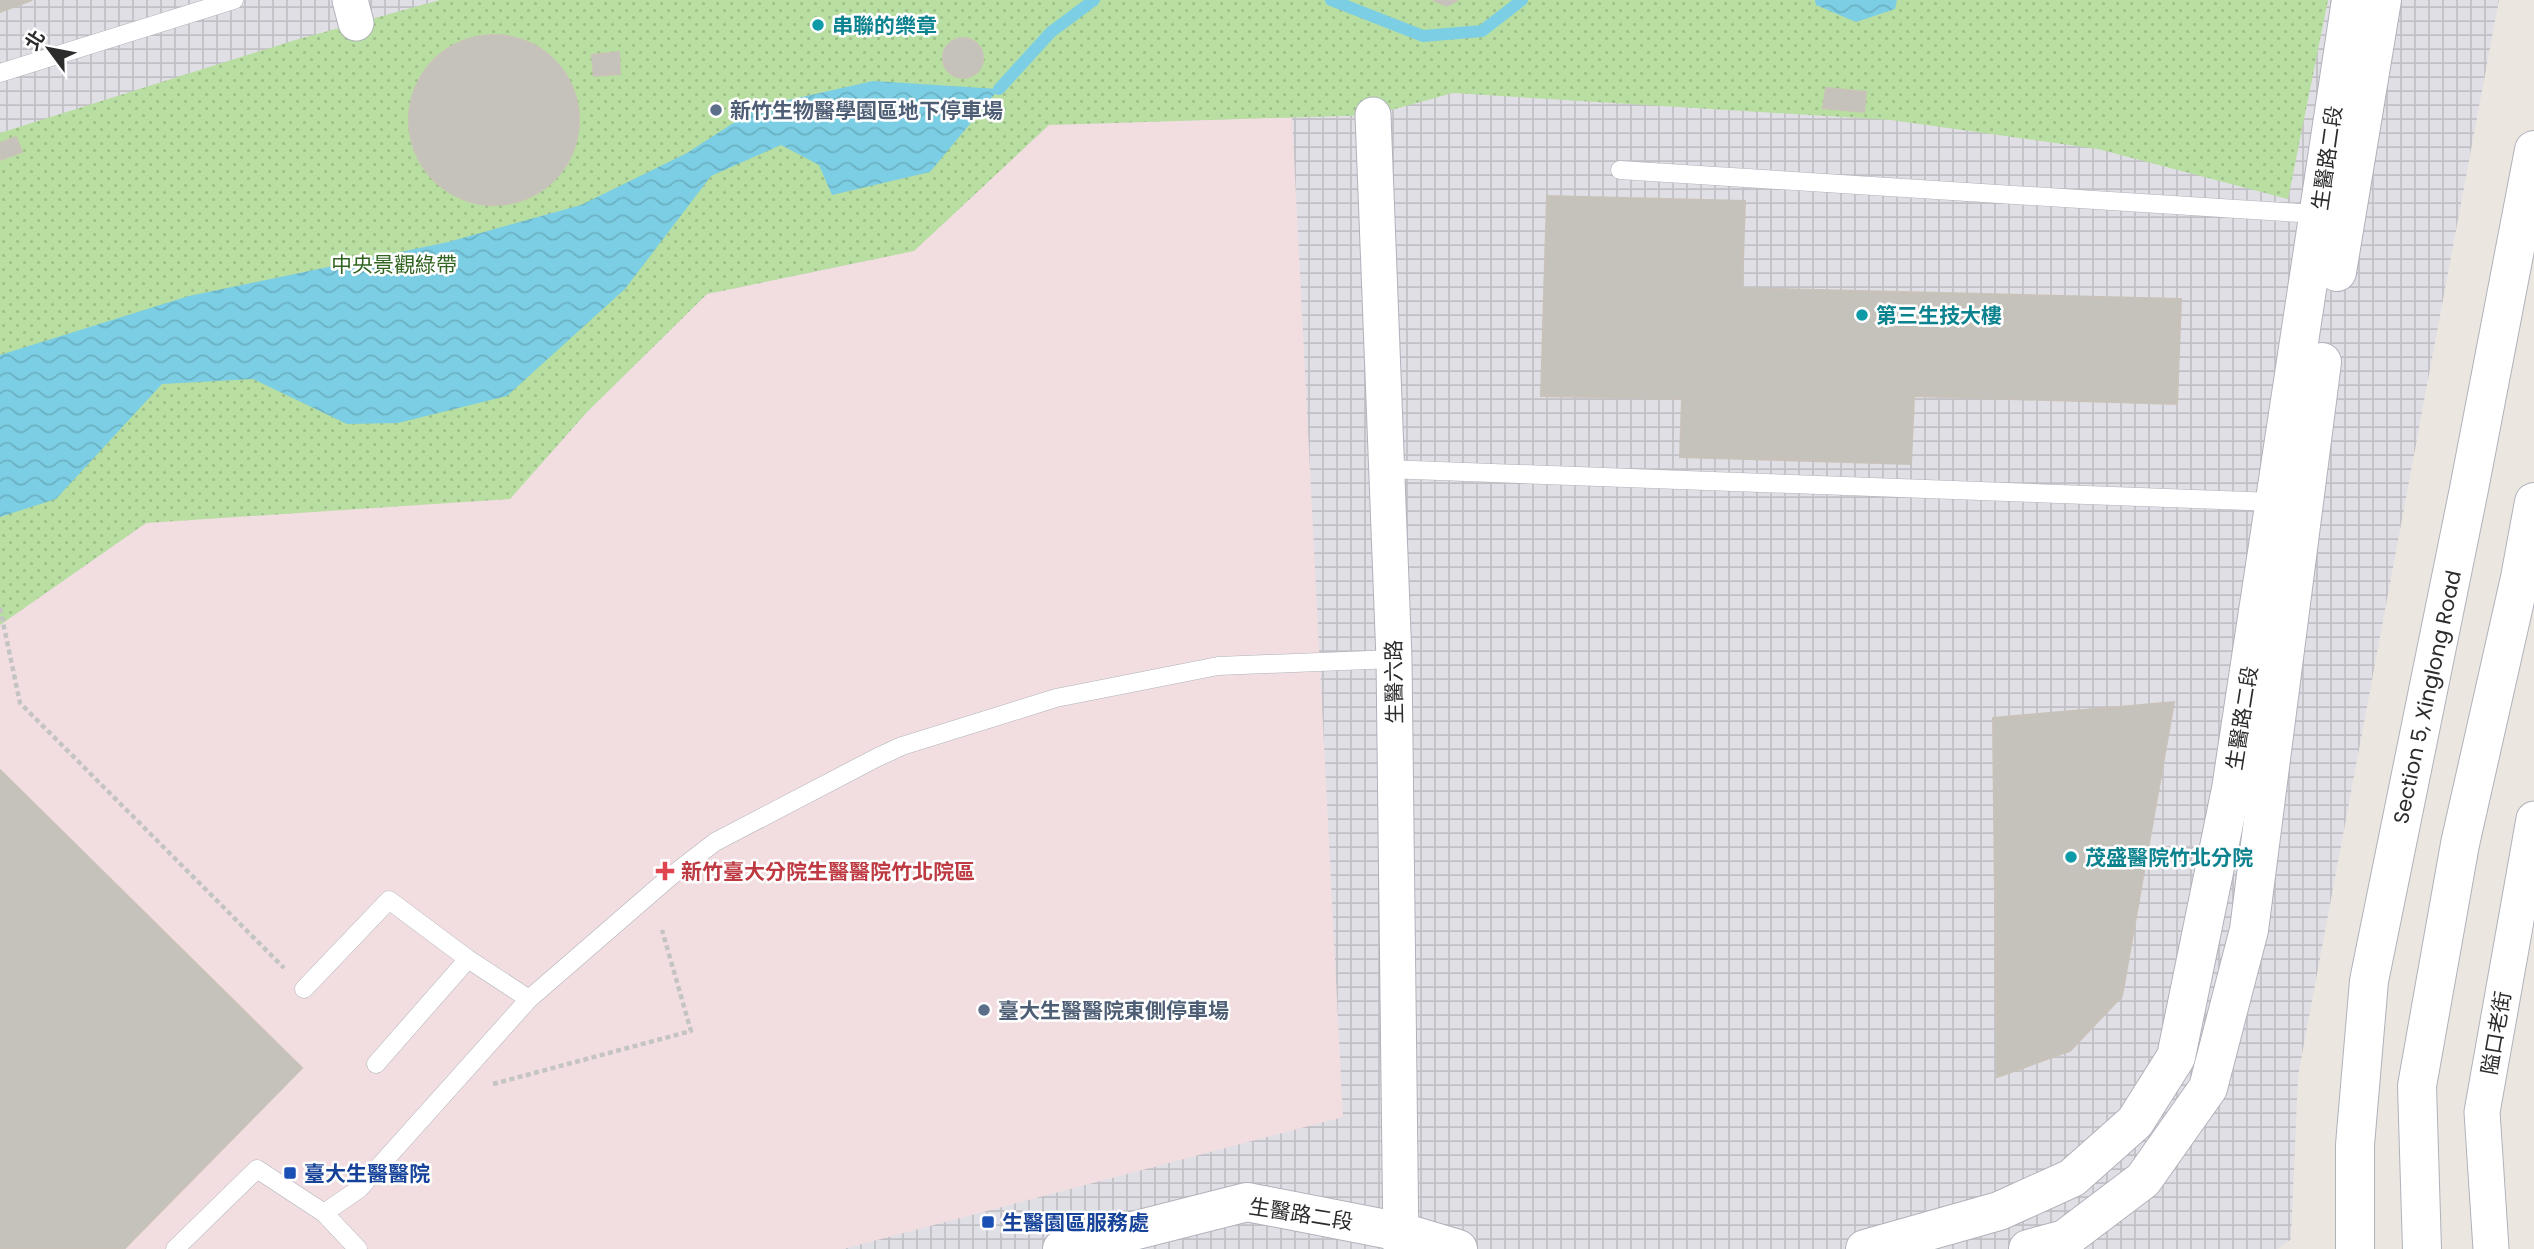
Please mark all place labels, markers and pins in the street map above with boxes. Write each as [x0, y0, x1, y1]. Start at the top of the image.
place label: 串聯的樂章 [832, 11, 937, 40]
marker: 串聯的樂章 [810, 17, 826, 33]
place label: 新竹生物醫學園區地下停車場 [730, 96, 1003, 125]
marker: 新竹生物醫學園區地下停車場 [708, 102, 724, 118]
place label: 第三生技大樓 [1876, 301, 2002, 330]
marker: 第三生技大樓 [1854, 307, 1870, 323]
place label: 茂盛醫院竹北分院 [2085, 843, 2253, 872]
marker: 茂盛醫院竹北分院 [2063, 849, 2079, 865]
place label: 新竹臺大分院生醫醫院竹北院區 [681, 857, 975, 886]
marker: 新竹臺大分院生醫醫院竹北院區 [655, 861, 675, 881]
place label: 臺大生醫醫院東側停車場 [998, 996, 1229, 1025]
marker: 臺大生醫醫院東側停車場 [976, 1002, 992, 1018]
place label: 臺大生醫醫院 [304, 1159, 430, 1188]
marker: 臺大生醫醫院 [282, 1165, 298, 1181]
place label: 生醫園區服務處 [1002, 1208, 1149, 1237]
marker: 生醫園區服務處 [980, 1214, 996, 1230]

